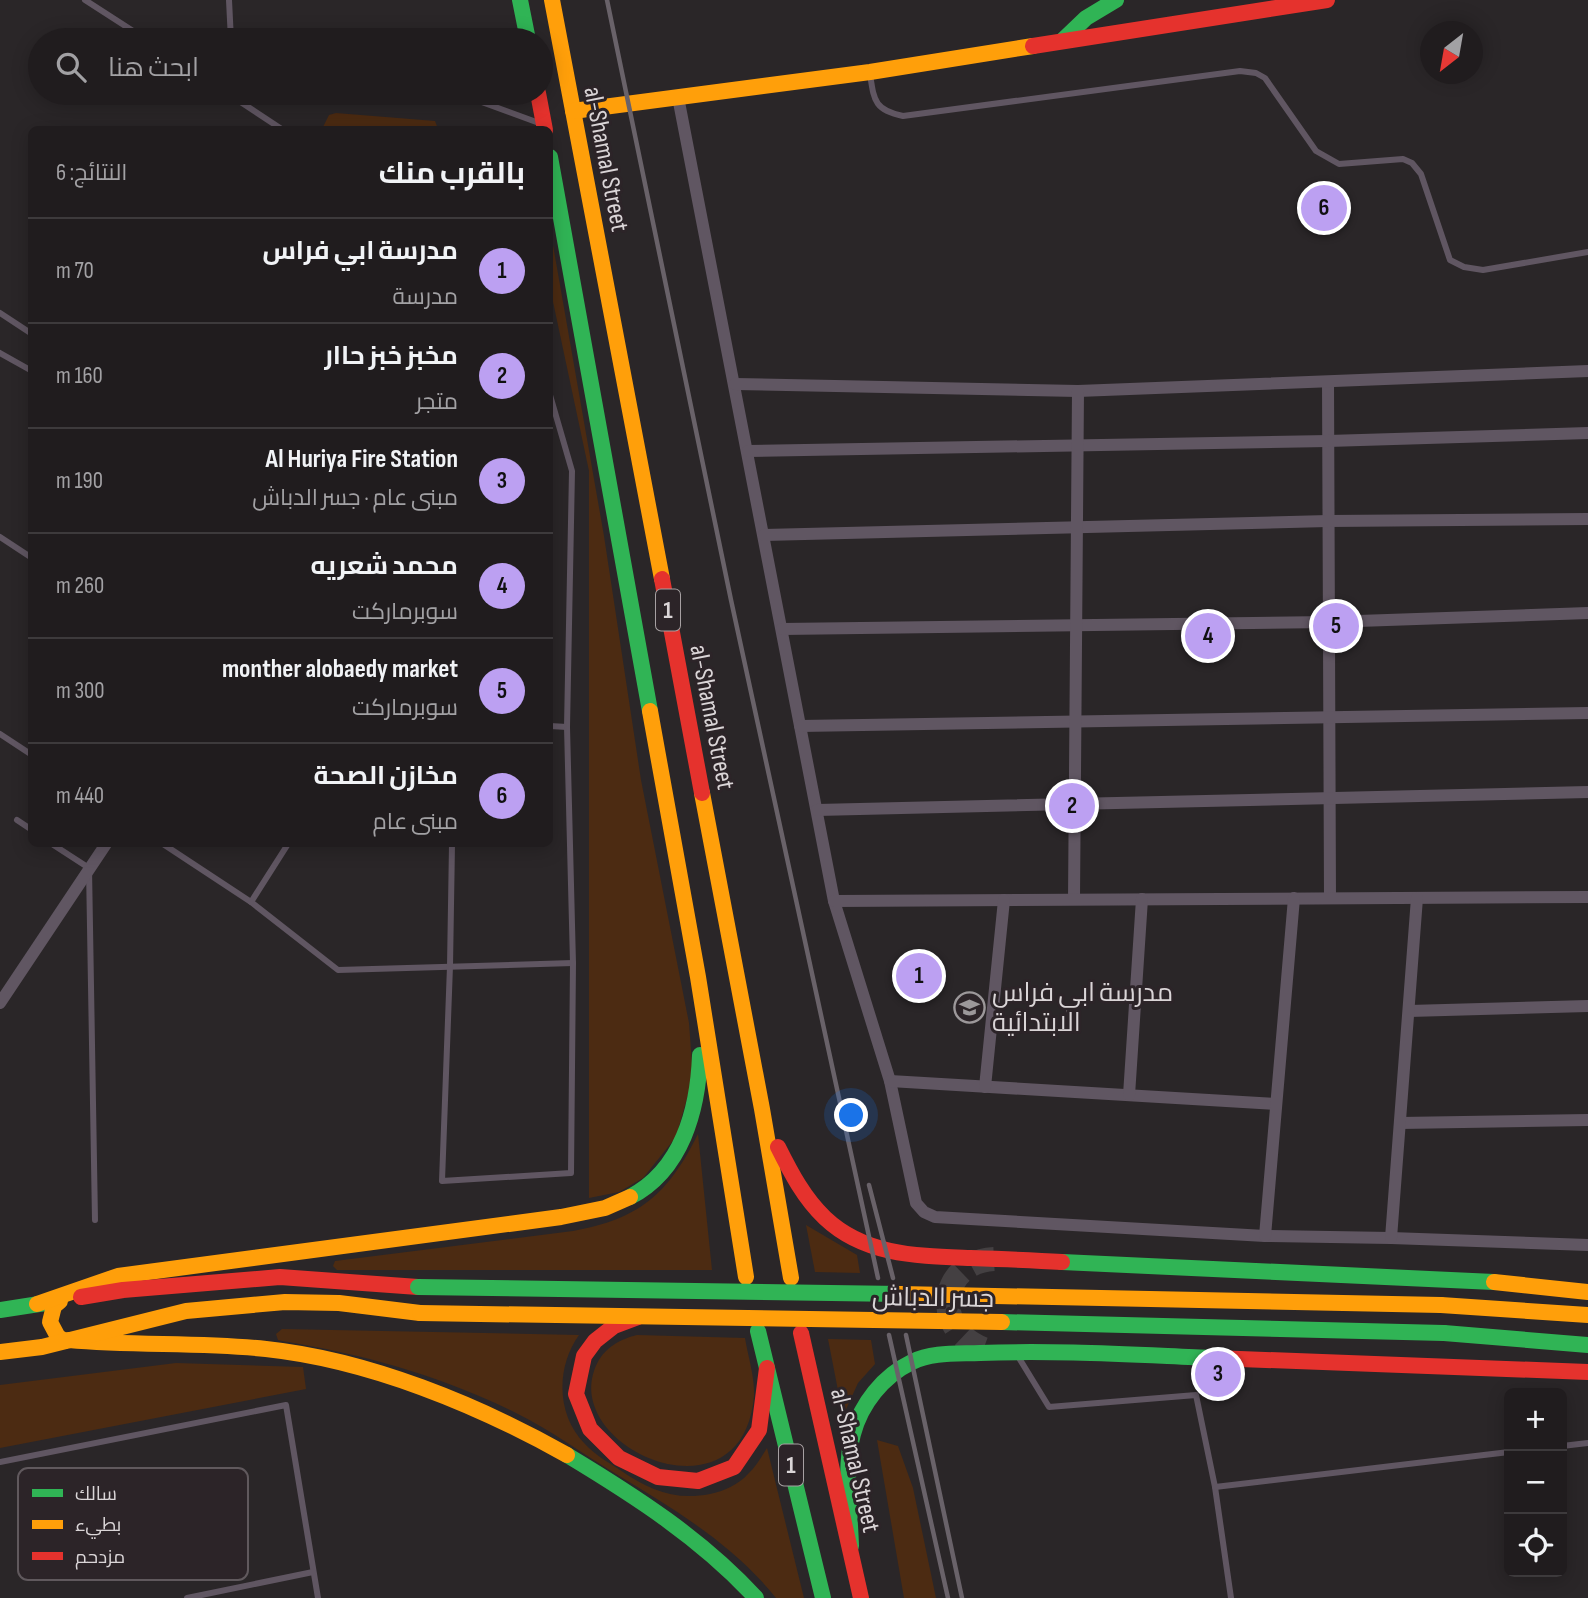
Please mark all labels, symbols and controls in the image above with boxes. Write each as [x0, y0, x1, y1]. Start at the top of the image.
north arrow [1420, 21, 1483, 84]
search box [28, 28, 553, 105]
icon: search [52, 48, 90, 86]
text: ابحث هنا [108, 53, 199, 84]
street label: al-Shamal Street [576, 84, 635, 234]
text: بالقرب منك [379, 156, 525, 192]
text: النتائج: 6 [56, 159, 128, 187]
pin: 6 [1301, 182, 1347, 234]
text: مدرسة ابي فراس [262, 236, 458, 267]
text: 70 m [56, 257, 94, 285]
text: 1 [497, 257, 507, 285]
text: مدرسة [393, 283, 458, 311]
text: مخبز خبز حاار [324, 341, 458, 372]
text: 160 m [56, 362, 103, 390]
text: 2 [497, 362, 507, 390]
text: متجر [416, 388, 458, 416]
text: Al Huriya Fire Station [266, 444, 458, 475]
text: 190 m [56, 467, 103, 495]
text: 3 [497, 467, 507, 495]
text: مبنى عام · جسر الدباش [252, 484, 458, 512]
text: محمد شعريه [310, 551, 458, 582]
text: 260 m [56, 572, 104, 600]
text: 4 [497, 572, 507, 600]
road number: 1 [656, 590, 680, 630]
text: سوبرماركت [352, 598, 458, 626]
pin: 5 [1313, 600, 1359, 652]
pin: 4 [1185, 610, 1231, 662]
street label: al-Shamal Street [682, 642, 741, 792]
text: monther alobaedy market [222, 654, 458, 685]
text: 300 m [56, 677, 105, 705]
text: 5 [497, 677, 507, 705]
text: سوبرماركت [352, 694, 458, 722]
text: مخازن الصحة [314, 761, 458, 792]
pin: 2 [1049, 780, 1095, 832]
text: 440 m [56, 782, 104, 810]
text: 6 [497, 782, 507, 810]
text: مبنى عام [372, 808, 458, 836]
pin: 1 [896, 950, 942, 1002]
place label: مدرسة ابي فراس الابتدائية [992, 978, 1173, 1039]
school or university icon: مدرسة ابي فراس الابتدائية [952, 990, 986, 1024]
your location [834, 1098, 868, 1132]
street label: جسر الدباش [871, 1282, 994, 1315]
pin: 3 [1195, 1348, 1241, 1400]
street label: al-Shamal Street [823, 1385, 886, 1536]
map controls [1504, 1388, 1567, 1577]
button: + [1504, 1388, 1567, 1451]
road number: 1 [779, 1444, 803, 1485]
button: − [1504, 1451, 1567, 1514]
legend [18, 1468, 248, 1580]
text: سالك [75, 1483, 117, 1506]
text: بطيء [75, 1514, 121, 1539]
button: locate [1504, 1514, 1567, 1577]
text: مزدحم [75, 1546, 125, 1570]

